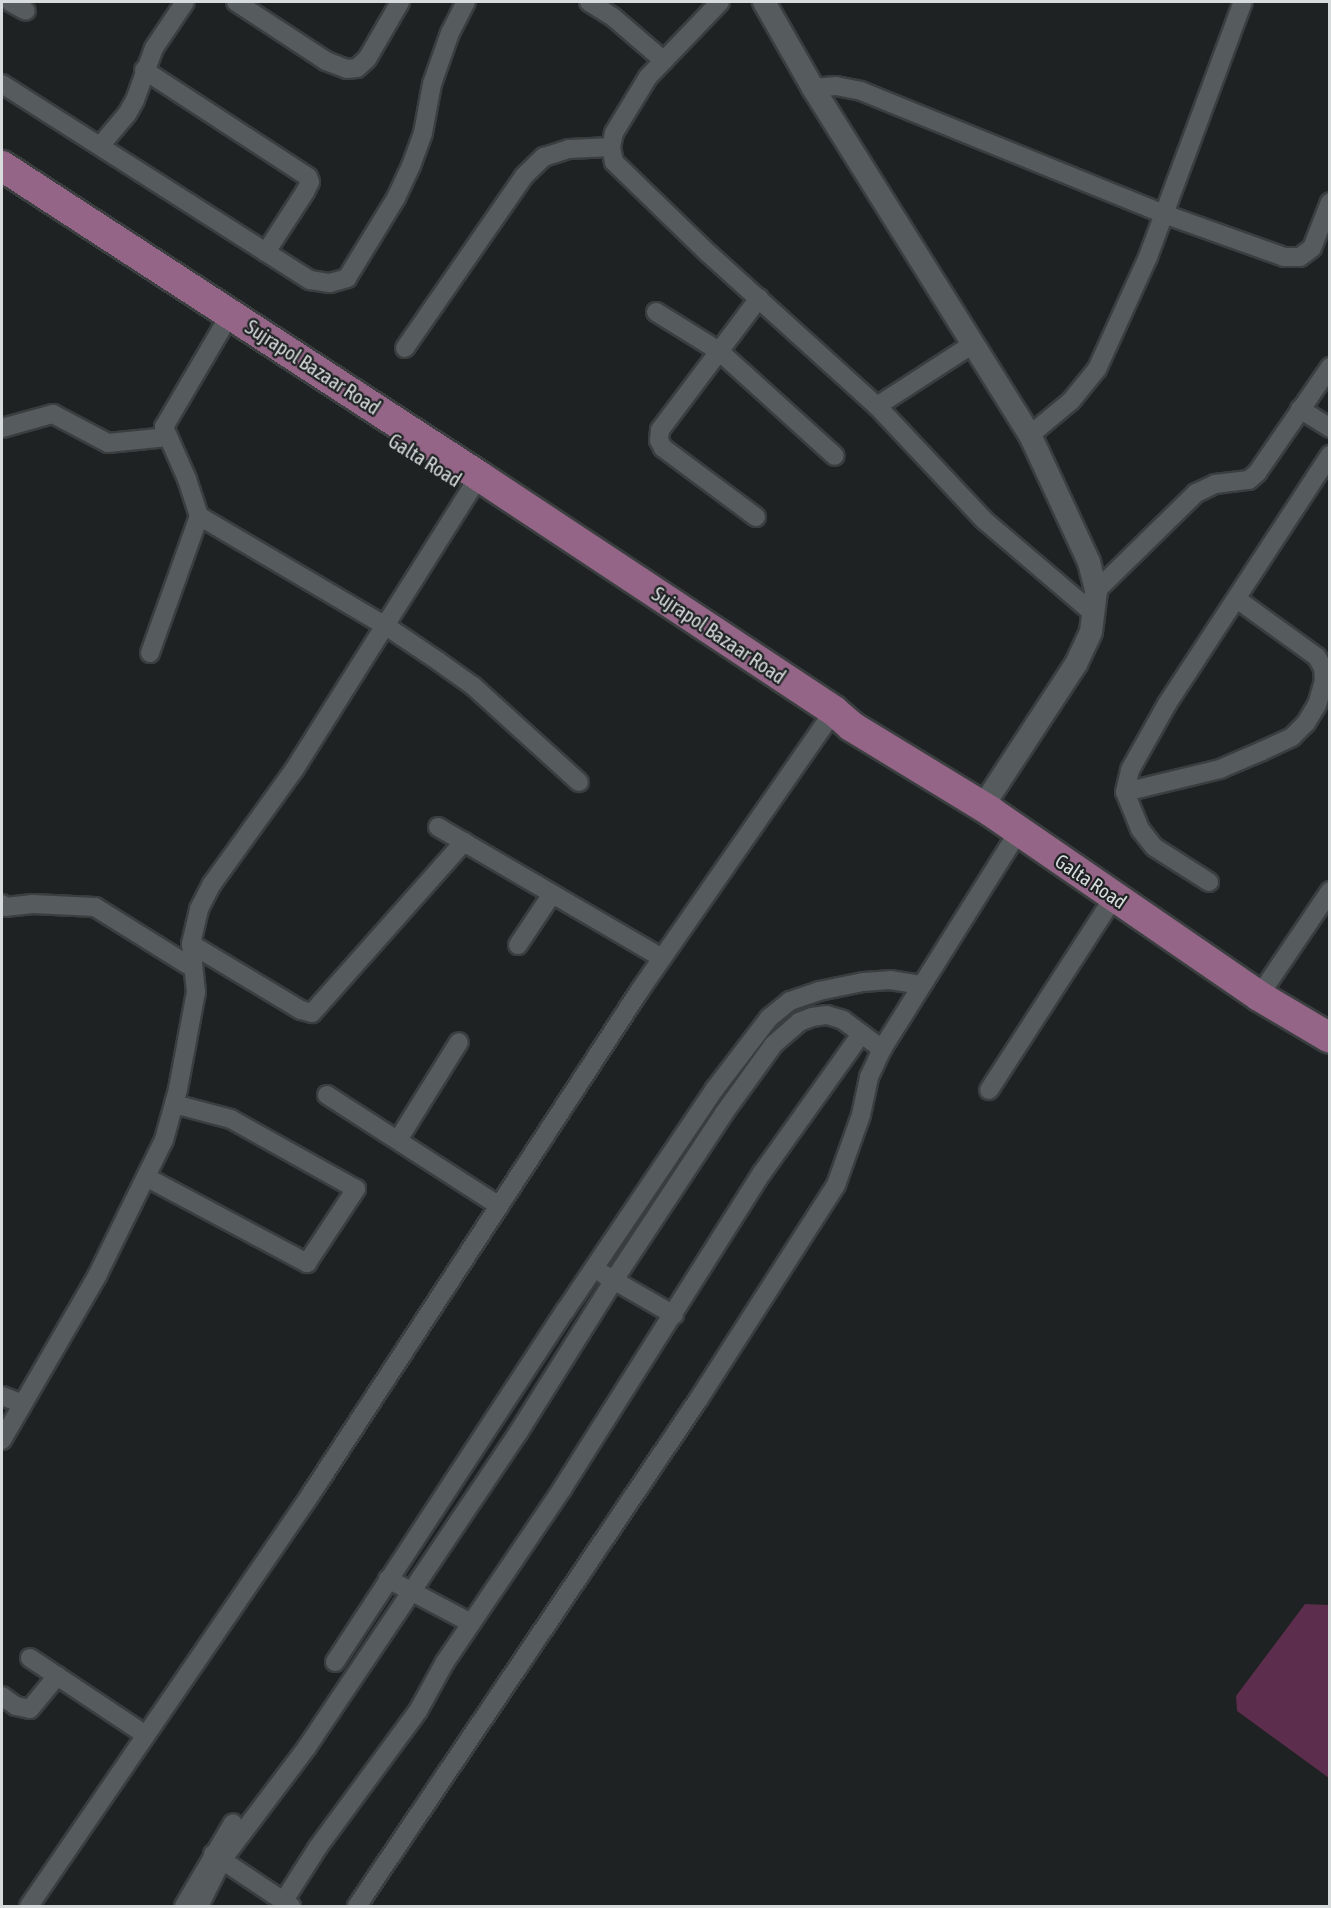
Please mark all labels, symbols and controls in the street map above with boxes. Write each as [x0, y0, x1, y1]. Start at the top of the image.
street label: Sujrapol Bazaar Road [241, 315, 385, 419]
street label: Galta Road [384, 428, 466, 492]
street label: Sujrapol Bazaar Road [648, 581, 790, 689]
street label: Galta Road [1051, 848, 1131, 914]

